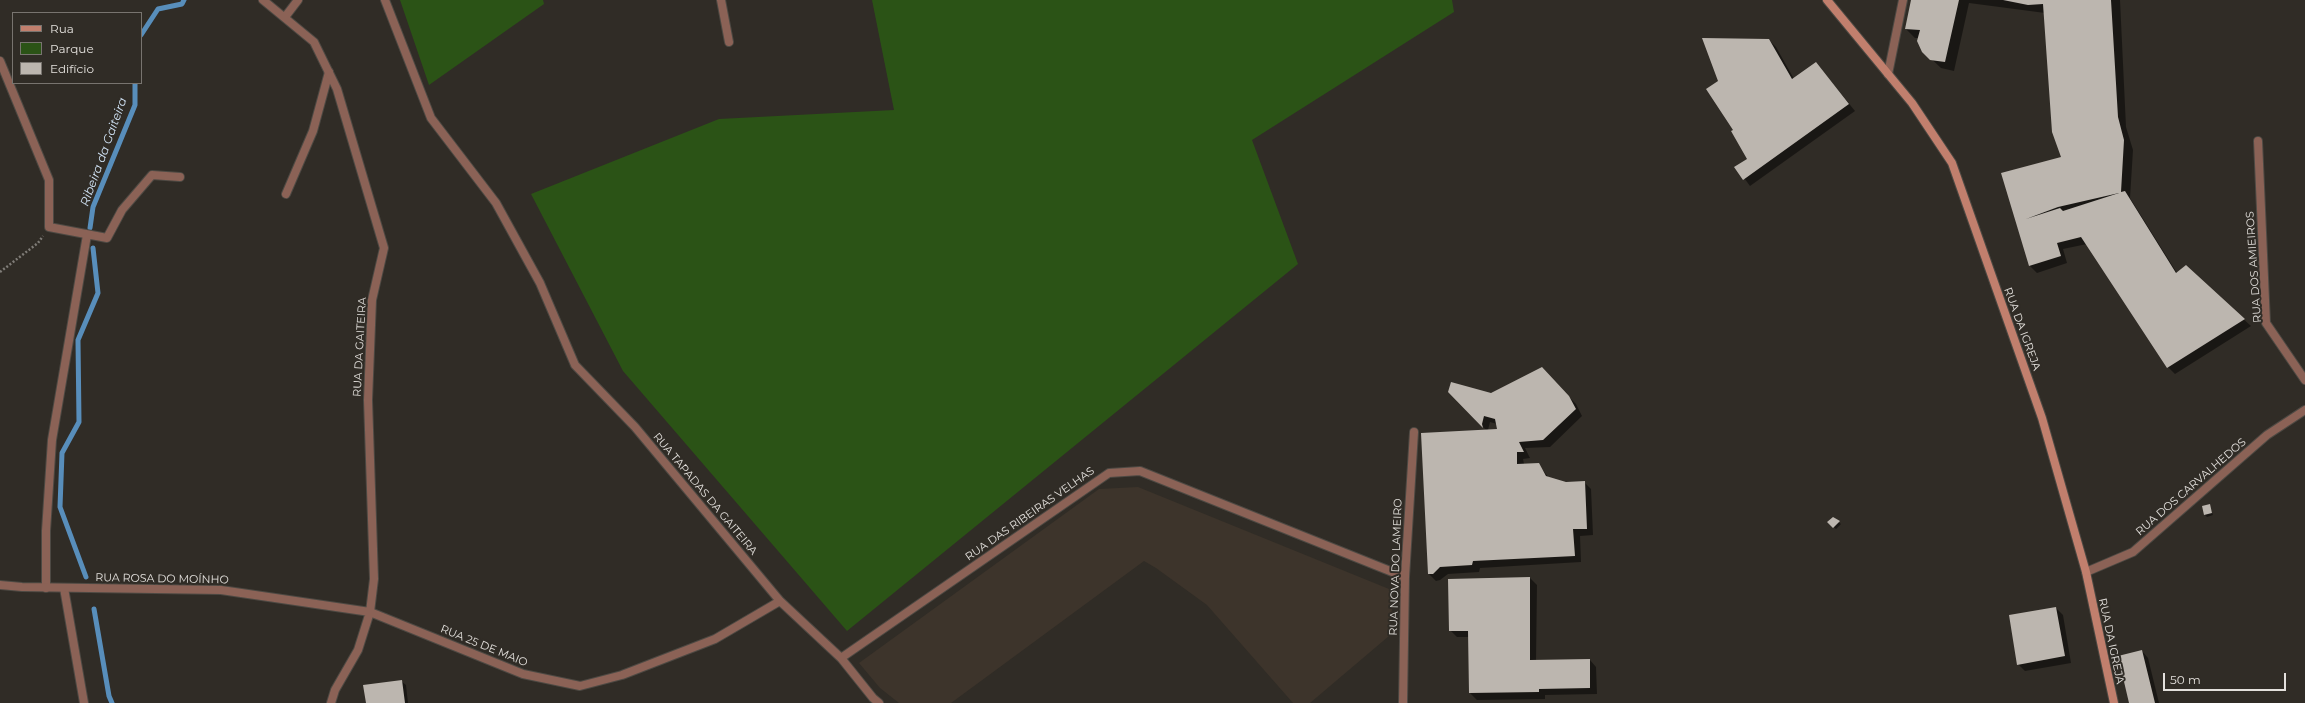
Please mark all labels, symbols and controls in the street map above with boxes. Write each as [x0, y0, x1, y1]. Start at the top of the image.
legend [12, 12, 142, 84]
text: Rua [50, 21, 74, 36]
text: Parque [50, 41, 94, 56]
text: Edifício [50, 61, 94, 76]
water label: Ribeira da Gaiteira [78, 96, 130, 208]
street label: RUA DOS AMIEIROS [2244, 211, 2264, 323]
street label: RUA DA IGREJA [2001, 286, 2043, 372]
street label: RUA DA GAITEIRA [351, 297, 369, 397]
street label: RUA TAPADAS DA GAITEIRA [650, 430, 760, 558]
street label: RUA DOS CARVALHEDOS [2133, 436, 2249, 538]
street label: RUA DAS RIBEIRAS VELHAS [963, 464, 1097, 564]
street label: RUA NOVA DO LAMEIRO [1387, 498, 1405, 636]
street label: RUA ROSA DO MOÍNHO [95, 571, 229, 587]
street label: RUA DA IGREJA [2095, 597, 2127, 685]
street label: RUA 25 DE MAIO [438, 622, 530, 670]
scale bar [2165, 665, 2288, 691]
text: 50 m [2170, 672, 2201, 687]

